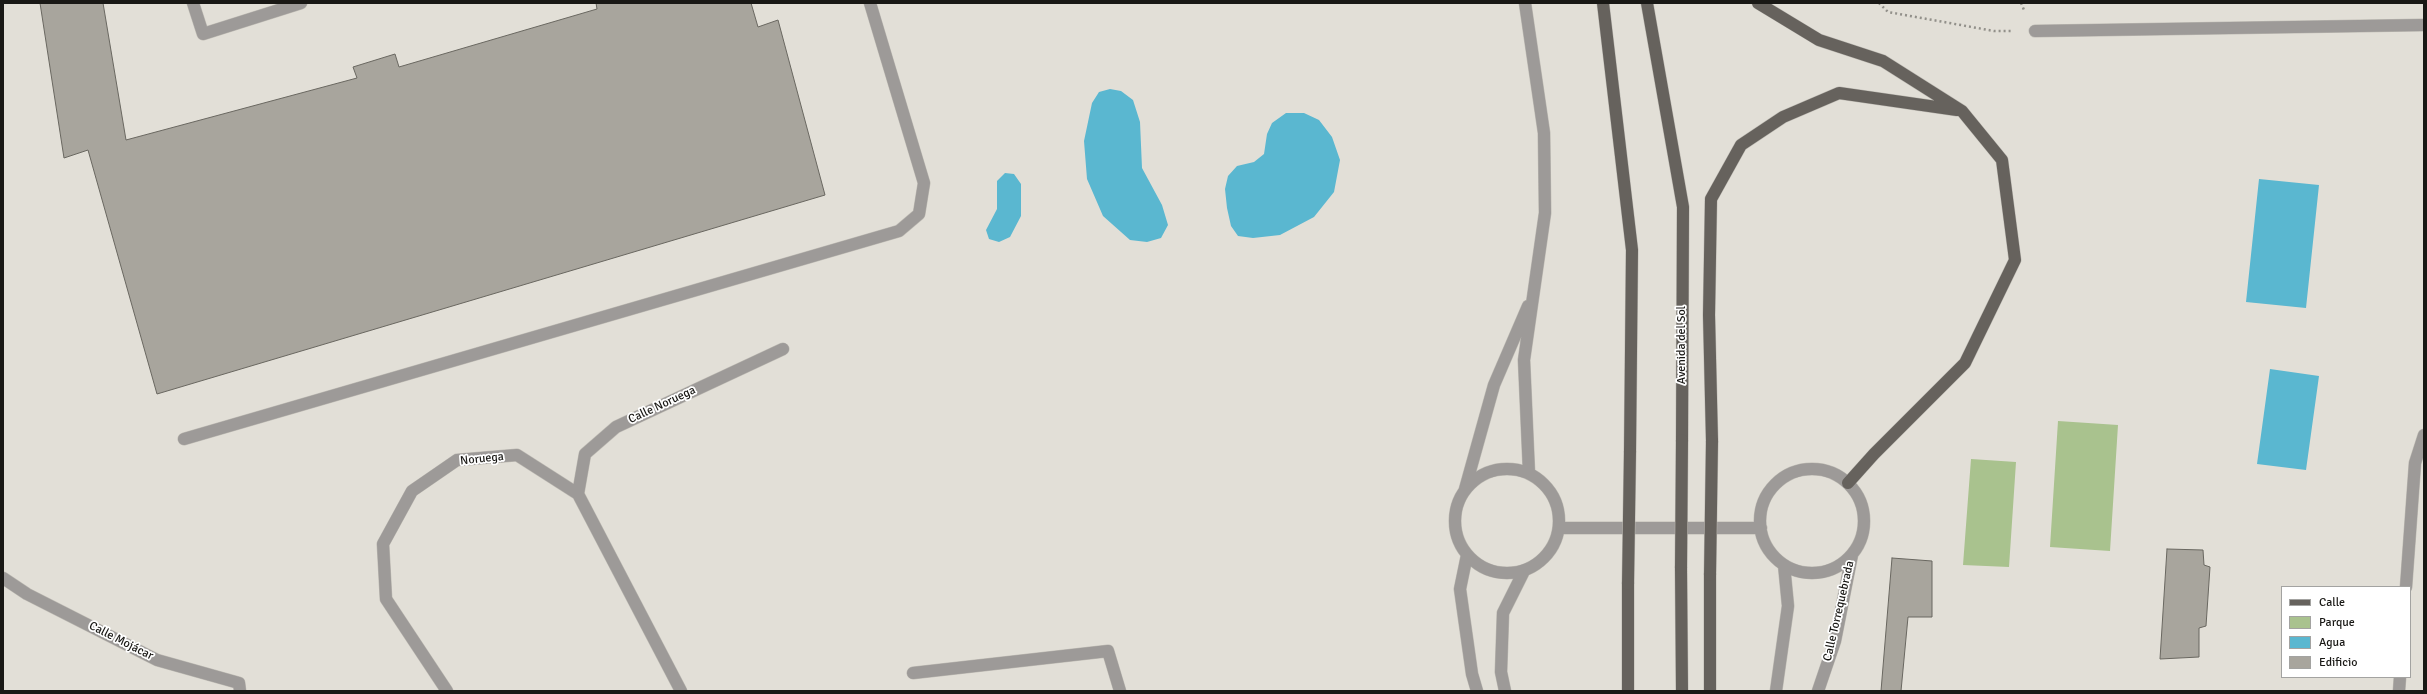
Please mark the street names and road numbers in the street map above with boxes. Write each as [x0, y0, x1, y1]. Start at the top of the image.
street label: Avenida del Sol [1675, 306, 1689, 384]
street label: Calle Noruega [626, 383, 698, 427]
street label: Noruega [459, 450, 505, 468]
street label: Calle Torrequebrada [1820, 559, 1858, 663]
street label: Calle Mojácar [86, 619, 156, 663]

